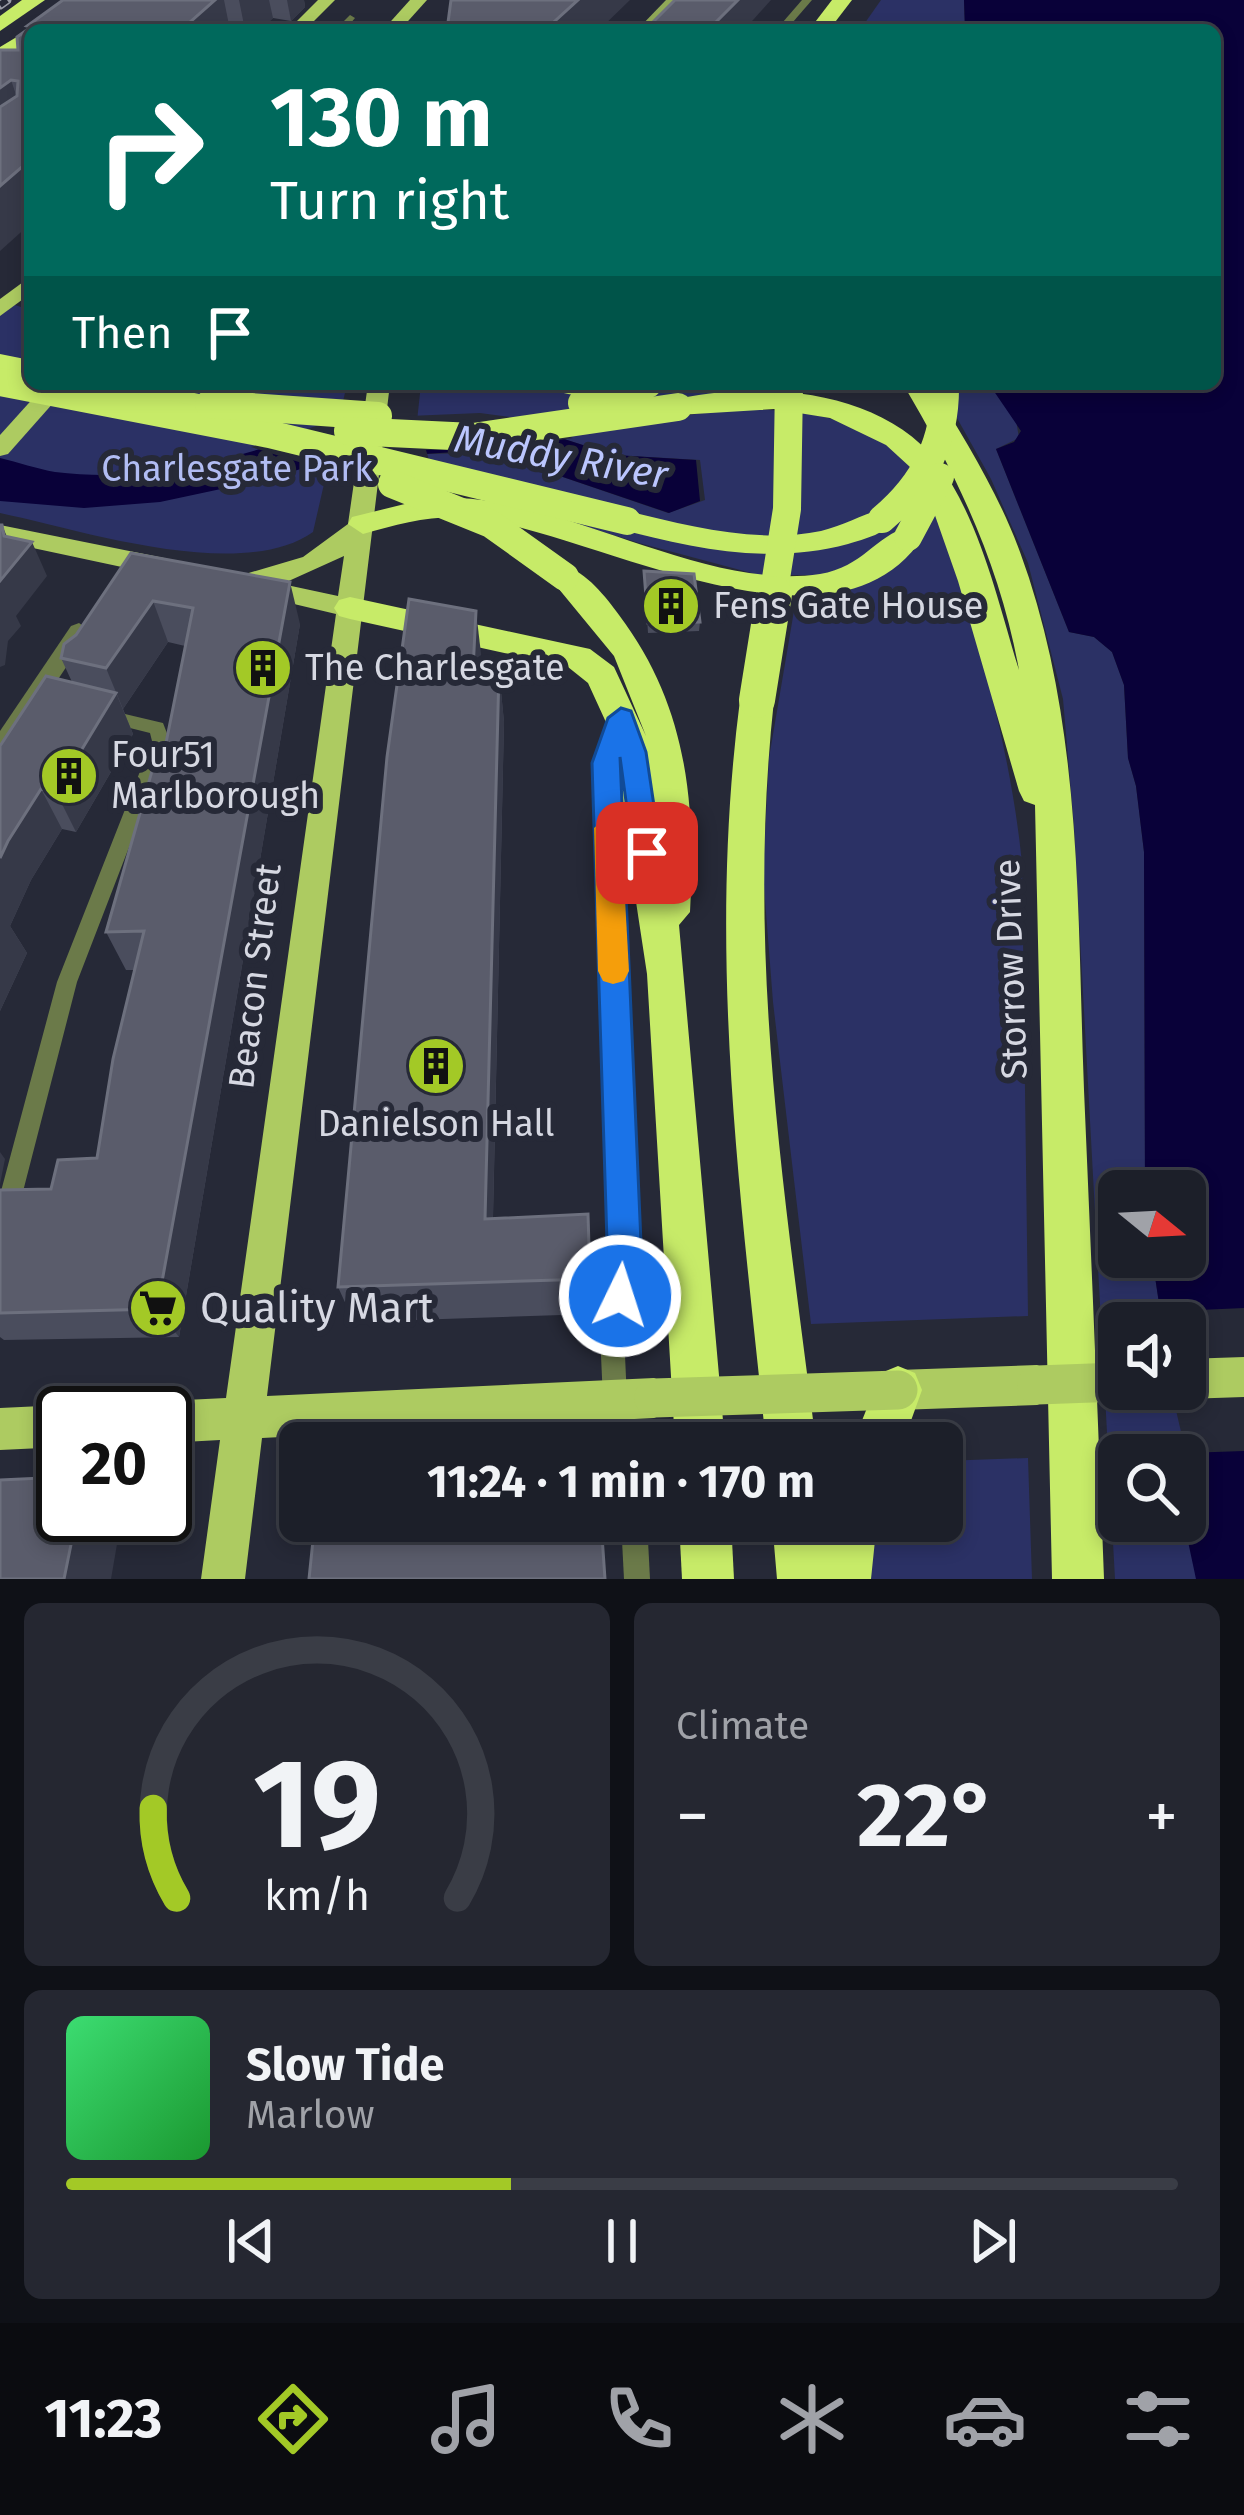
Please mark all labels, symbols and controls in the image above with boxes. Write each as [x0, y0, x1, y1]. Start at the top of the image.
text: 130 m [270, 67, 493, 168]
icon: right [72, 72, 228, 228]
text: Turn right [270, 169, 509, 233]
icon: arrive [197, 300, 263, 366]
text: Then [72, 306, 173, 360]
water label: Muddy River [451, 416, 672, 499]
park label: Charlesgate Park [101, 447, 373, 491]
building icon: Fens Gate House [640, 575, 702, 637]
place label: Fens Gate House [713, 584, 983, 628]
building icon: The Charlesgate [232, 637, 294, 699]
place label: The Charlesgate [305, 646, 565, 690]
place label: Four51 Marlborough [111, 733, 320, 818]
building icon: Four51 Marlborough [38, 745, 100, 807]
pin [596, 802, 698, 904]
icon: arrive [614, 820, 680, 886]
street label: Storrow Drive [985, 858, 1037, 1080]
street label: Beacon Street [219, 861, 291, 1091]
building icon: Danielson Hall [405, 1035, 467, 1097]
place label: Danielson Hall [317, 1102, 555, 1146]
north arrow [1098, 1170, 1206, 1278]
map controls [1098, 1170, 1206, 1542]
position arrow [557, 1233, 683, 1359]
supermarket icon: Quality Mart [127, 1277, 189, 1339]
place label: Quality Mart [200, 1283, 435, 1333]
button: sound [1098, 1302, 1206, 1410]
speed limit sign: 20 [36, 1386, 192, 1542]
button: search [1098, 1434, 1206, 1542]
text: 11:24 · 1 min · 170 m [427, 1455, 815, 1509]
text: Climate [676, 1703, 809, 1749]
text: 19 [253, 1730, 381, 1880]
text: 22° [857, 1762, 997, 1870]
text: − [676, 1777, 709, 1856]
text: + [1145, 1777, 1178, 1856]
text: km/h [264, 1869, 370, 1920]
text: Slow Tide [246, 2038, 444, 2092]
text: Marlow [246, 2092, 375, 2138]
icon: previous [218, 2208, 284, 2274]
icon: pause [589, 2208, 655, 2274]
icon: next [960, 2208, 1026, 2274]
icon: directions [251, 2377, 335, 2461]
icon: music [424, 2377, 508, 2461]
icon: phone [597, 2377, 681, 2461]
icon: climate [770, 2377, 854, 2461]
icon: car [943, 2377, 1027, 2461]
icon: filters [1116, 2377, 1200, 2461]
text: 11:23 [44, 2387, 162, 2451]

